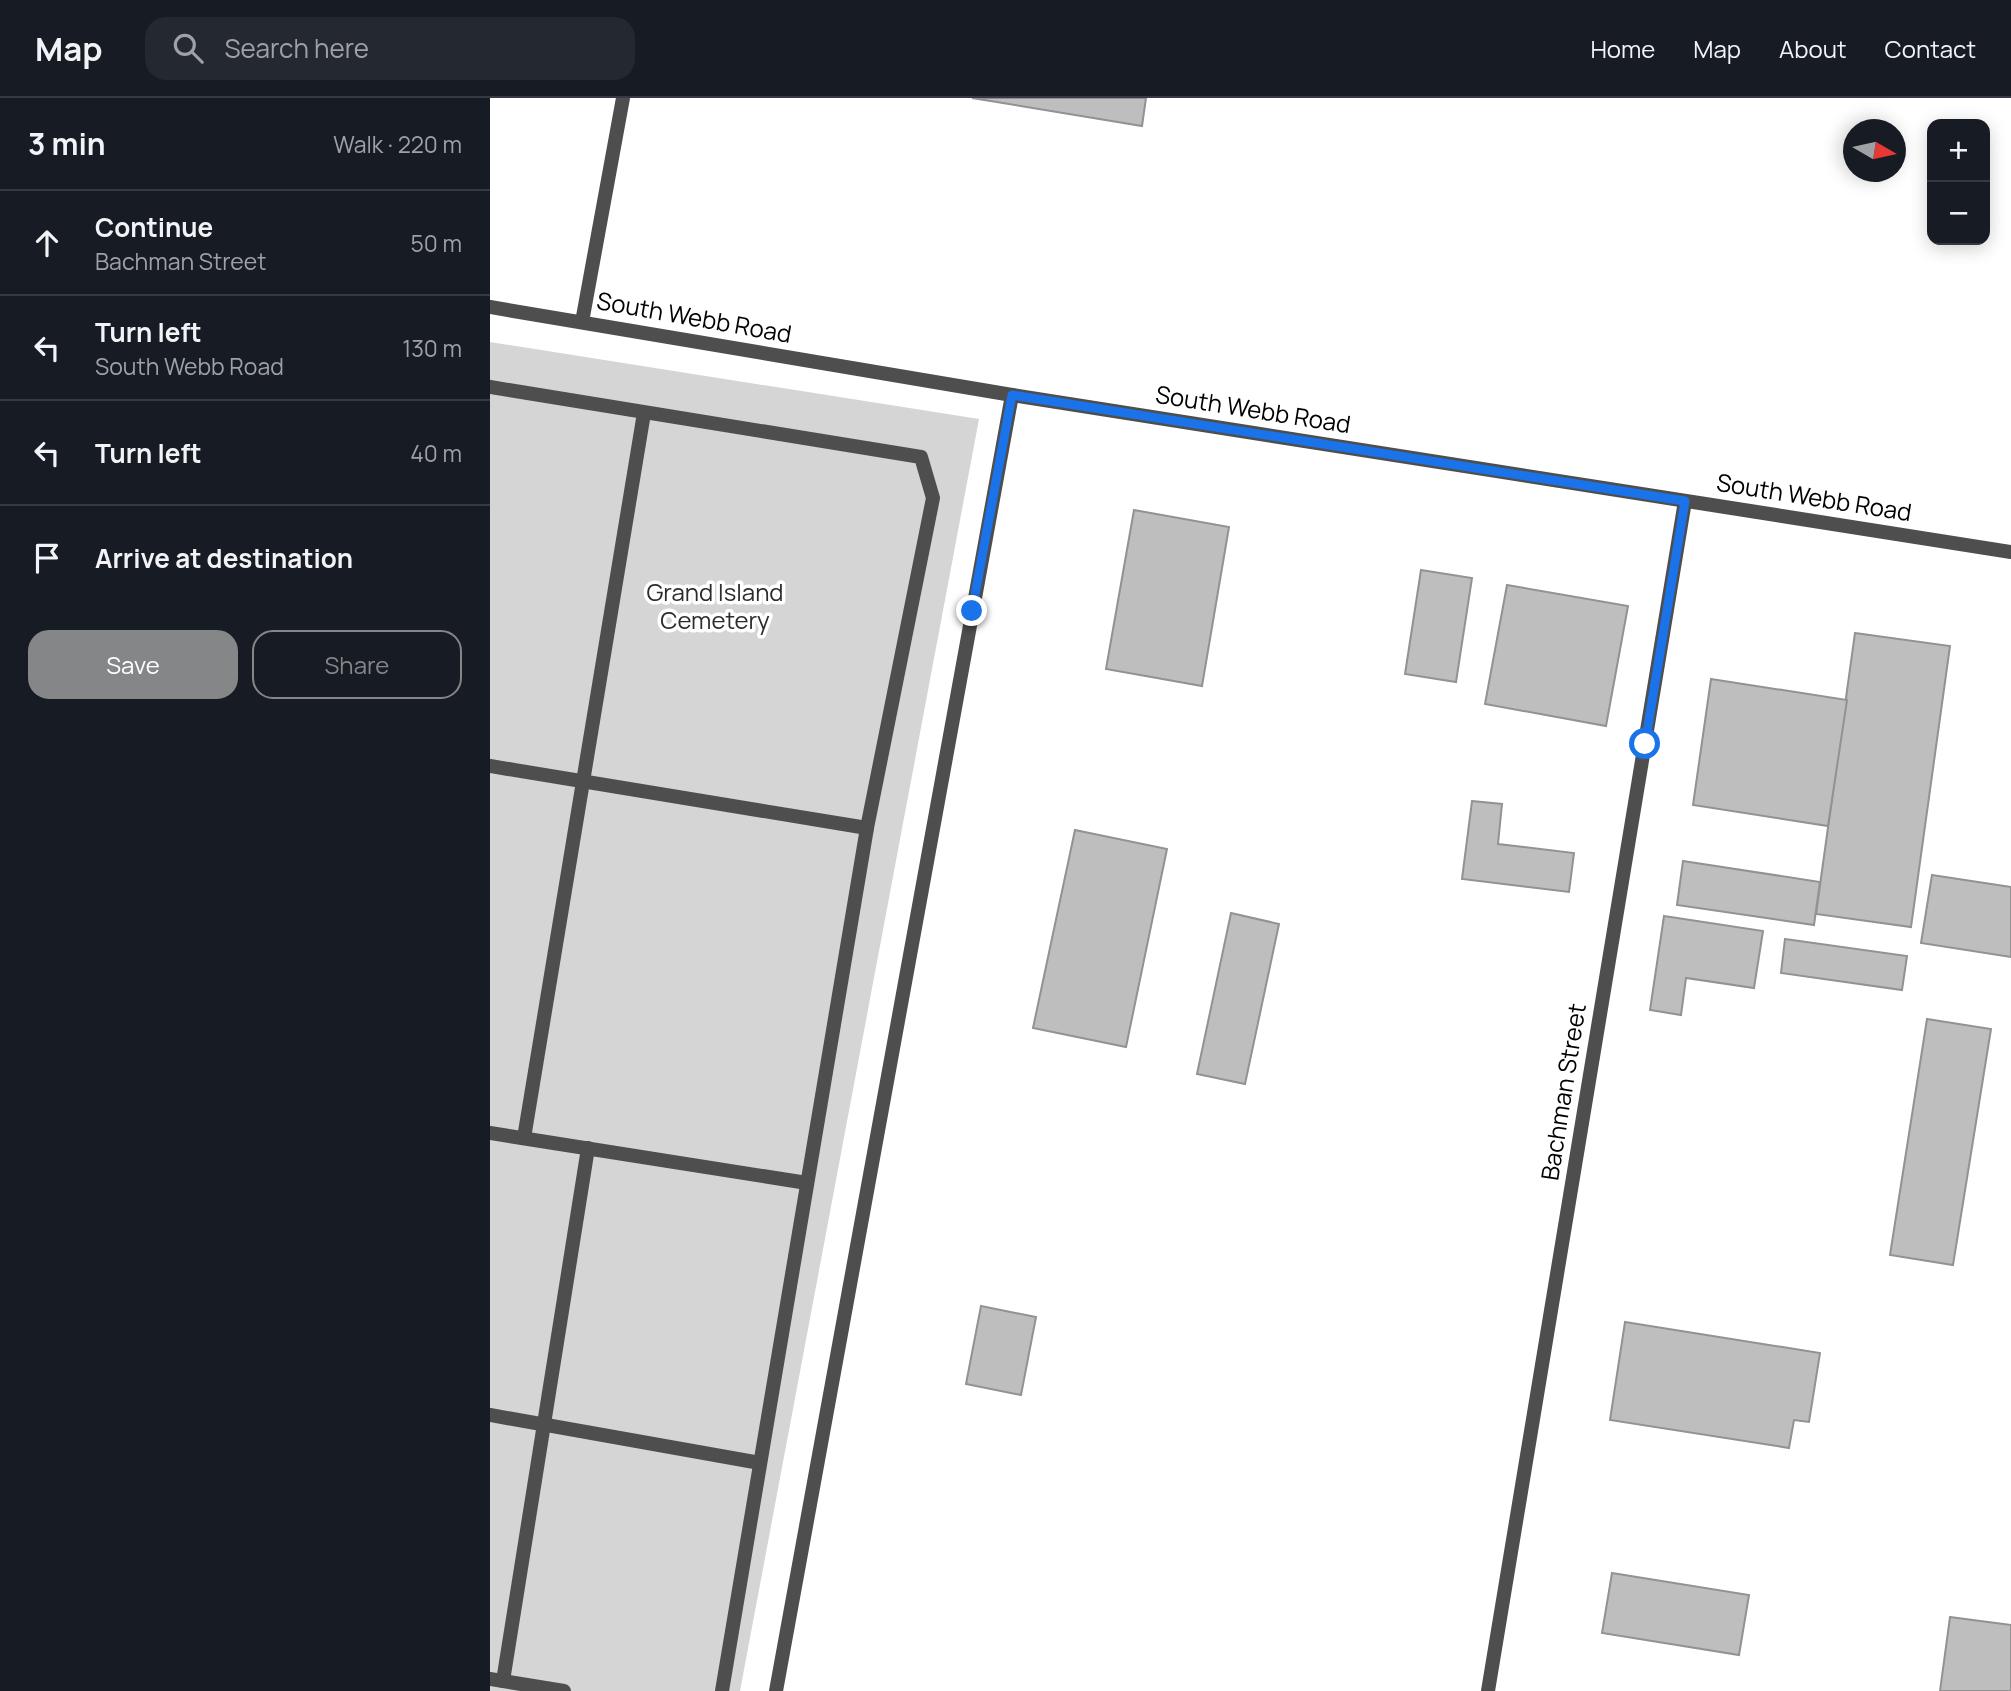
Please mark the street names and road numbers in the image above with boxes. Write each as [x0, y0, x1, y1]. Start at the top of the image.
street label: South Webb Road [594, 283, 794, 350]
street label: South Webb Road [1153, 377, 1353, 440]
street label: South Webb Road [1714, 465, 1914, 528]
street label: Bachman Street [1532, 1001, 1593, 1183]

